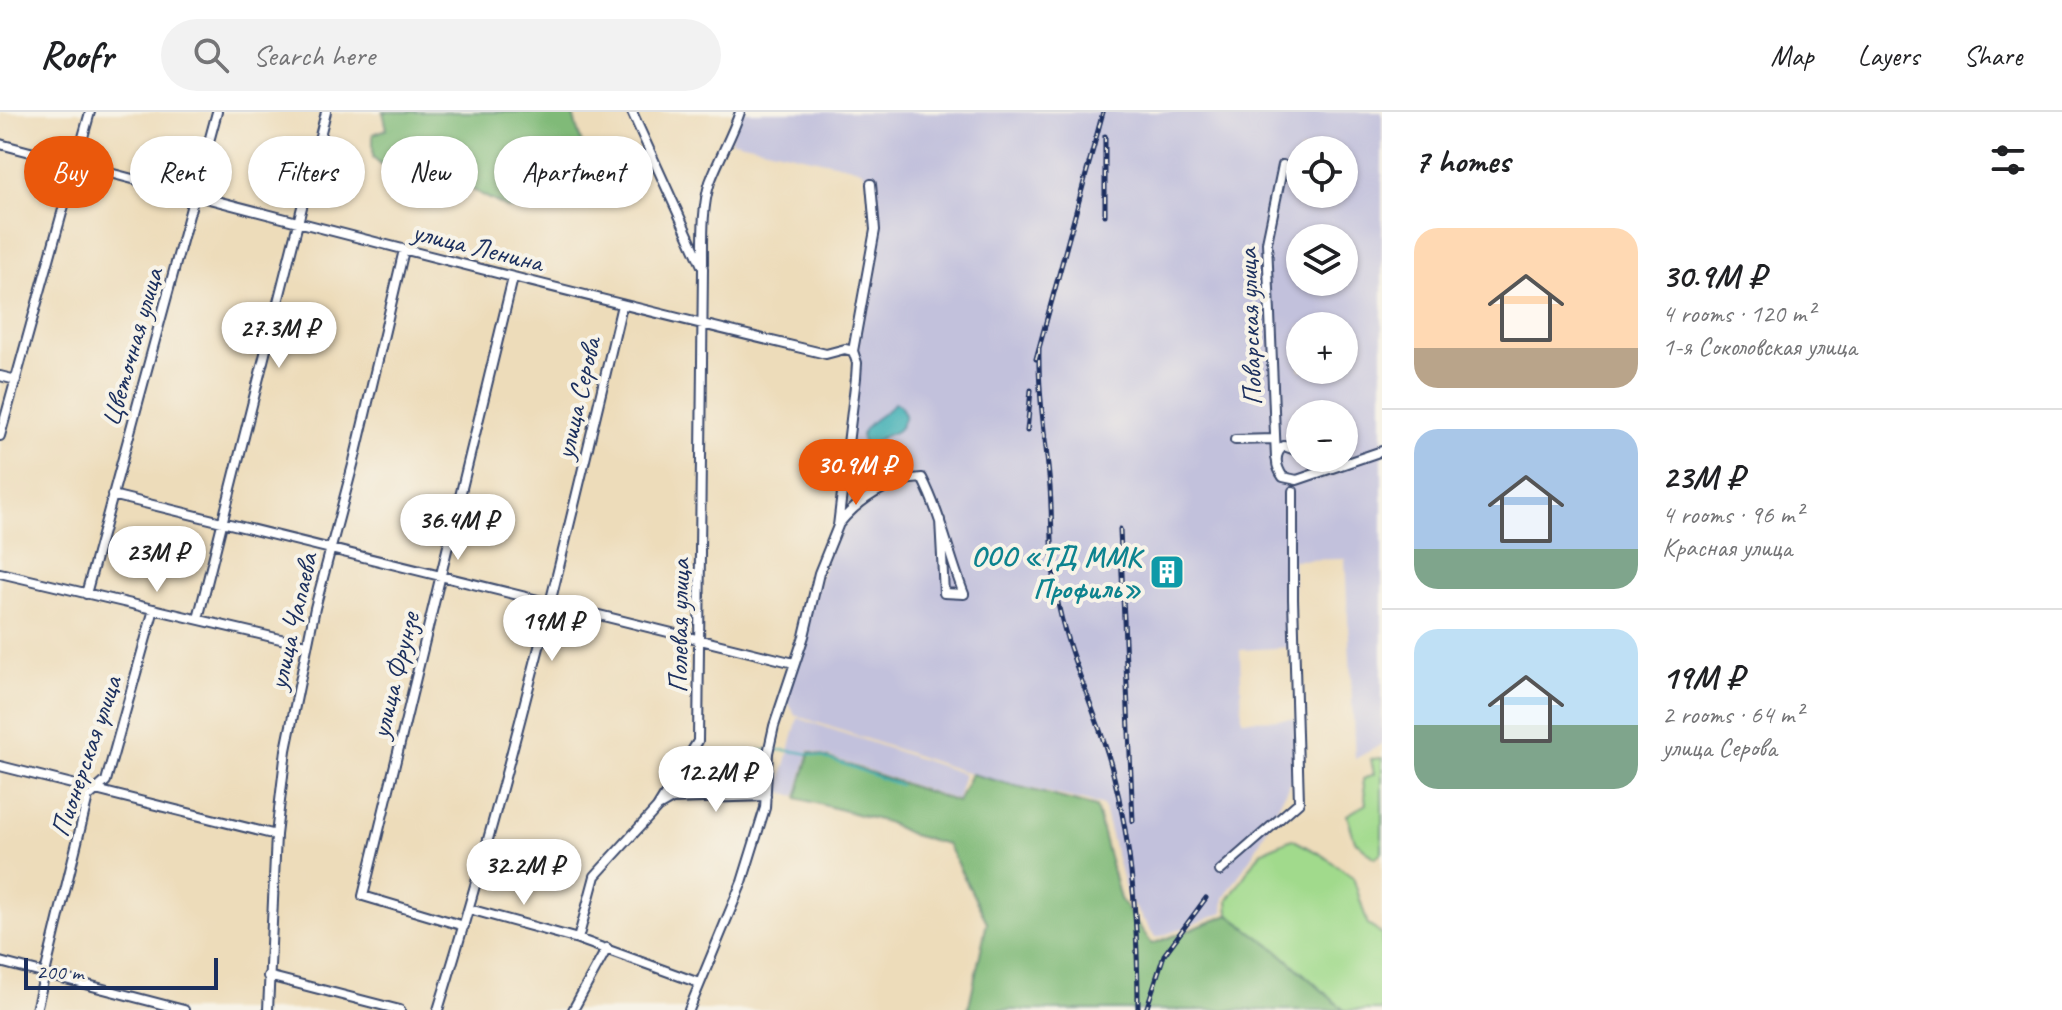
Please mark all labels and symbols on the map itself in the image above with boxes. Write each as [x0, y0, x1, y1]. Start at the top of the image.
street label: улица Ленина [407, 213, 549, 280]
street label: Поварская улица [1229, 246, 1270, 406]
street label: Цветочная улица [92, 262, 171, 430]
pin: 27.3M ₽ [205, 302, 353, 370]
street label: улица Серова [546, 332, 609, 464]
pin: 30.9M ₽ [782, 439, 930, 507]
pin: 36.4M ₽ [384, 494, 532, 562]
pin: 23M ₽ [101, 526, 213, 594]
place label: ООО «ТД ММК Профиль» [971, 539, 1145, 606]
street label: улица Чапаева [259, 548, 326, 695]
building icon: ООО «ТД ММК Профиль» [1148, 553, 1186, 591]
street label: Полевая улица [660, 557, 697, 693]
pin: 19M ₽ [496, 595, 608, 663]
street label: улица Фрунзе [362, 607, 427, 744]
street label: Пионерская улица [42, 670, 130, 841]
pin: 12.2M ₽ [642, 746, 790, 814]
pin: 32.2M ₽ [450, 839, 598, 907]
scale bar [24, 954, 218, 990]

